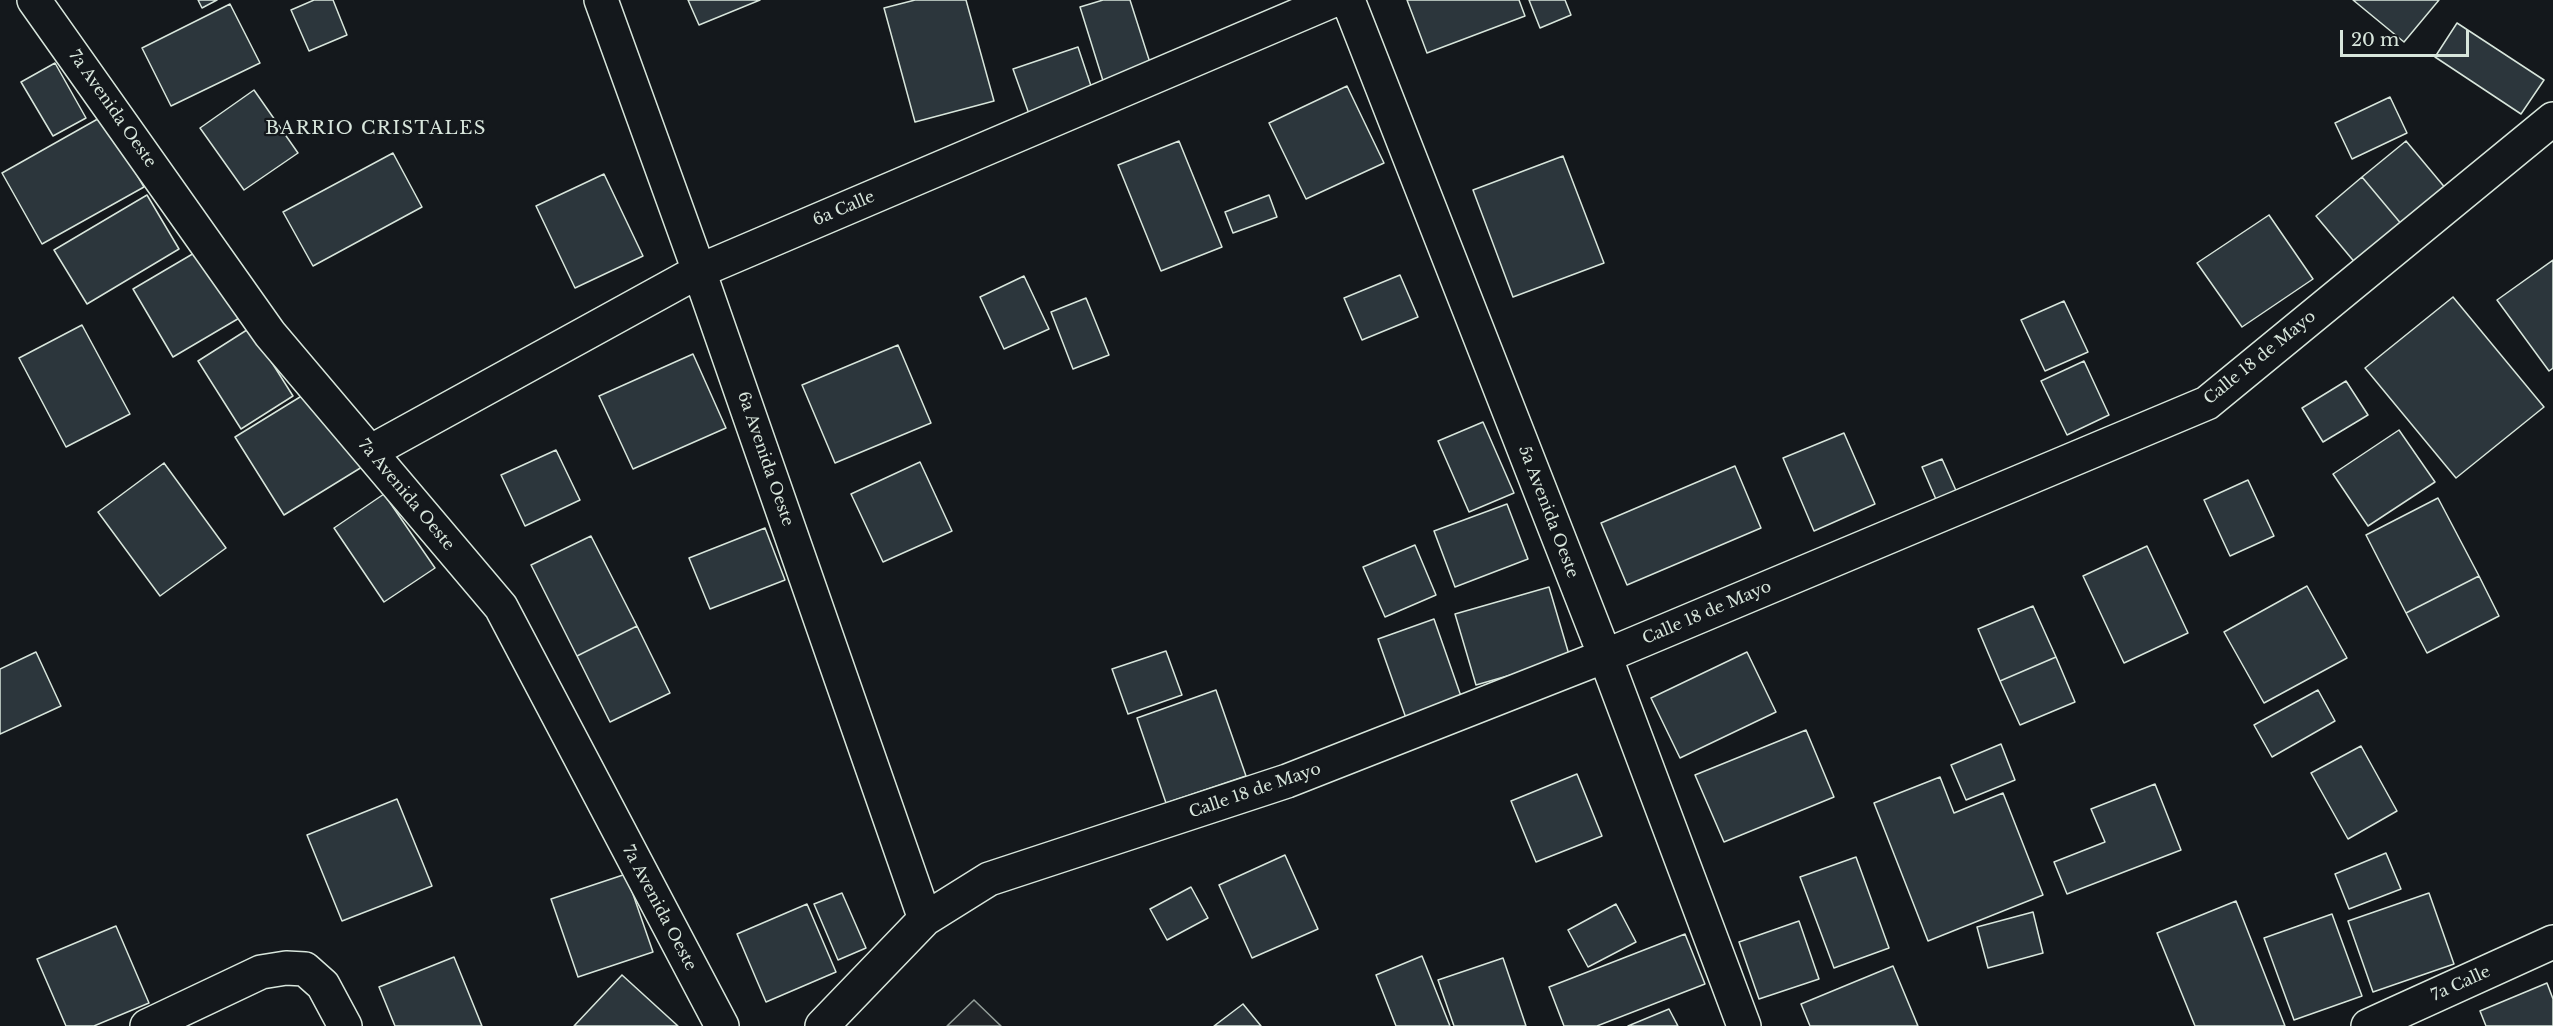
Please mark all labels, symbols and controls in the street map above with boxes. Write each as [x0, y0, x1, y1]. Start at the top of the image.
scale bar [2343, 18, 2472, 56]
text: 20 m [2351, 29, 2399, 51]
street label: 7a Avenida Oeste [64, 47, 160, 171]
district label: BARRIO CRISTALES [265, 118, 487, 140]
street label: 6a Calle [810, 187, 878, 231]
street label: Calle 18 de Mayo [2200, 307, 2320, 409]
street label: 6a Avenida Oeste [733, 389, 797, 529]
street label: 7a Avenida Oeste [354, 436, 458, 554]
street label: 5a Avenida Oeste [1514, 443, 1582, 581]
street label: Calle 18 de Mayo [1640, 577, 1774, 649]
street label: Calle 18 de Mayo [1187, 759, 1323, 823]
street label: 7a Avenida Oeste [618, 842, 700, 974]
street label: 7a Calle [2428, 962, 2494, 1006]

